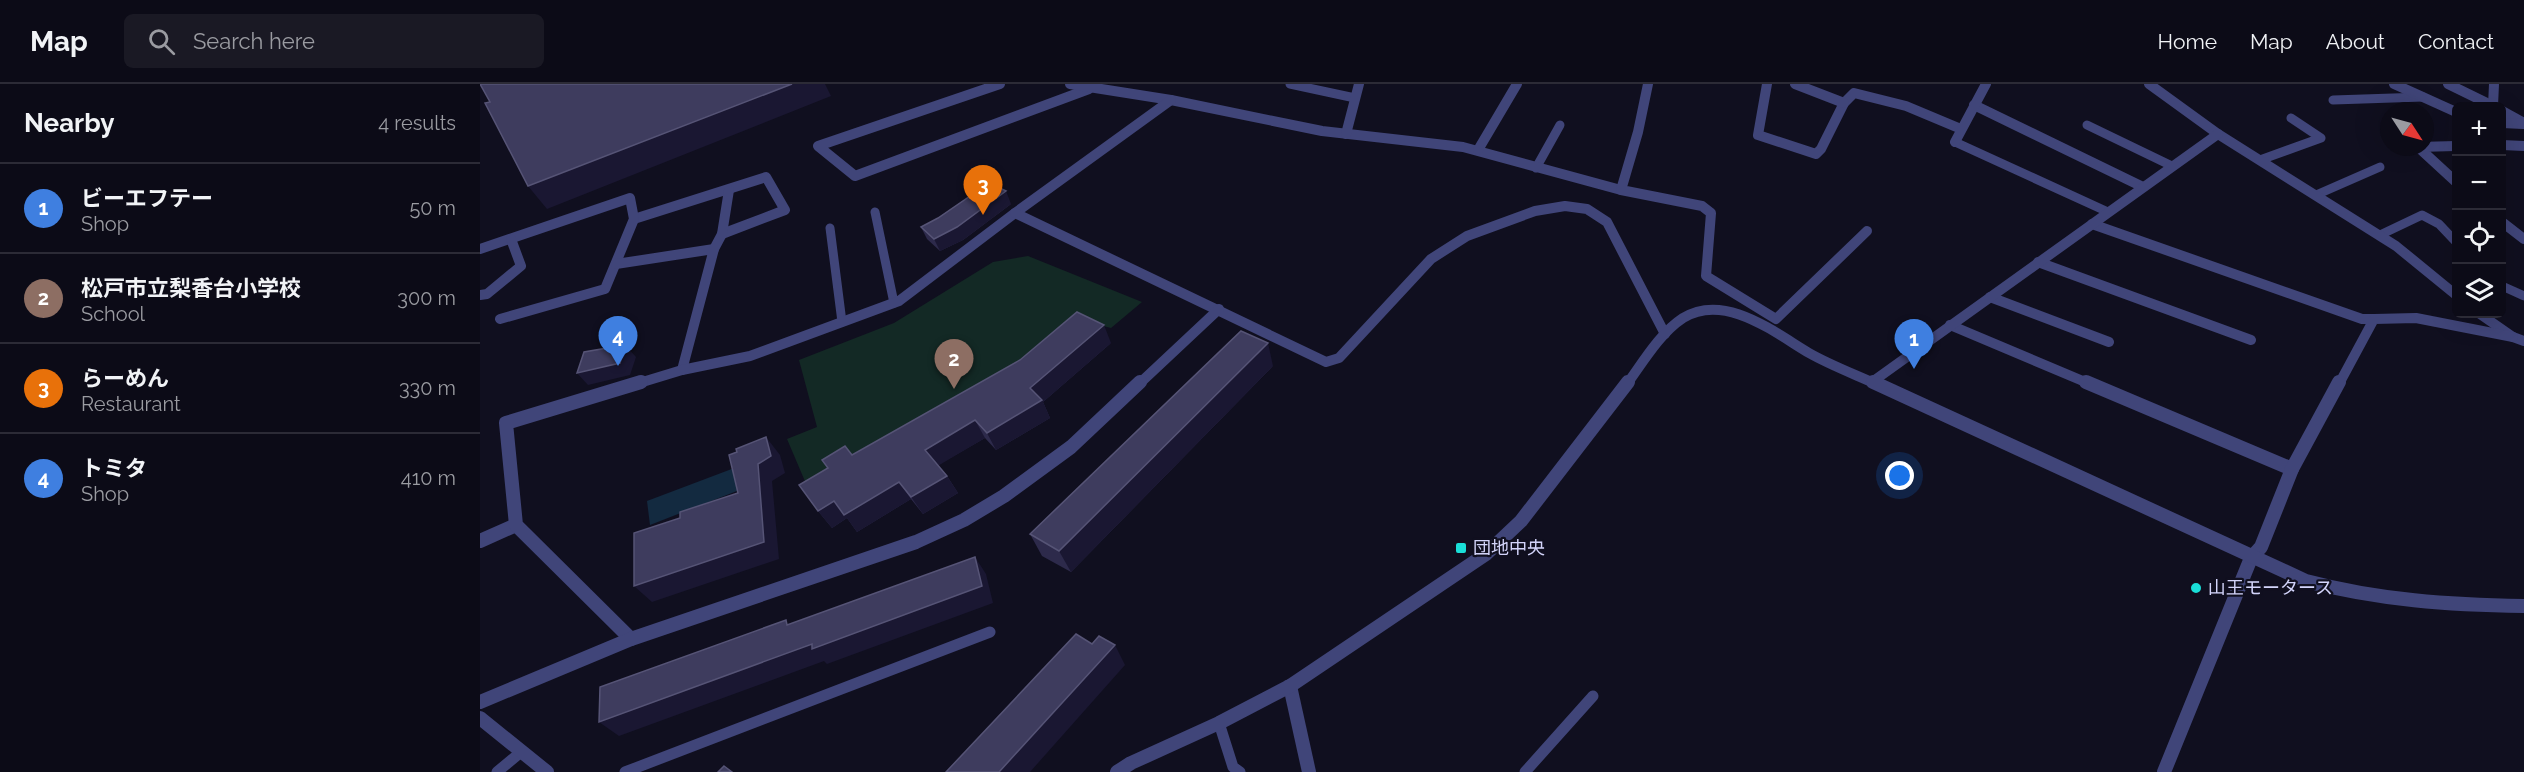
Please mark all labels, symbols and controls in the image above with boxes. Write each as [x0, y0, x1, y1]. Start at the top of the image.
search box [124, 14, 544, 68]
text: Map [30, 25, 88, 58]
icon: search [145, 25, 178, 58]
text: Search here [193, 28, 315, 54]
text: Home [2158, 29, 2217, 54]
text: Map [2250, 29, 2293, 54]
text: About [2326, 29, 2385, 54]
text: Contact [2418, 29, 2494, 54]
north arrow [2380, 102, 2434, 156]
map controls [2452, 102, 2506, 318]
button: + [2452, 102, 2506, 156]
text: Nearby [24, 108, 114, 138]
text: 4 results [378, 111, 456, 135]
button: − [2452, 156, 2506, 210]
pin: 3 [964, 166, 1002, 215]
text: ビーエフテー [81, 185, 213, 211]
text: 1 [39, 196, 48, 220]
text: 50 m [409, 196, 456, 220]
button: locate [2452, 210, 2506, 264]
text: Shop [81, 212, 129, 236]
button: layers [2452, 264, 2506, 318]
text: 松戸市立梨香台小学校 [81, 275, 301, 301]
text: 2 [38, 286, 49, 310]
text: 300 m [397, 286, 456, 310]
text: School [81, 302, 145, 326]
pin: 4 [598, 316, 638, 366]
pin: 1 [1894, 320, 1934, 369]
pin: 2 [934, 340, 974, 389]
text: らーめん [81, 365, 169, 391]
text: 3 [38, 376, 49, 400]
text: 330 m [399, 376, 456, 400]
text: Restaurant [81, 392, 181, 416]
text: トミタ [81, 455, 147, 481]
your location [1885, 461, 1914, 490]
text: 4 [38, 466, 49, 490]
text: 410 m [401, 466, 456, 490]
text: Shop [81, 482, 129, 506]
place label: 団地中央 [1473, 537, 1545, 558]
marker: 団地中央 [1454, 541, 1468, 555]
place label: 山王モータース [2208, 577, 2333, 598]
marker: 山王モータース [2189, 581, 2203, 595]

